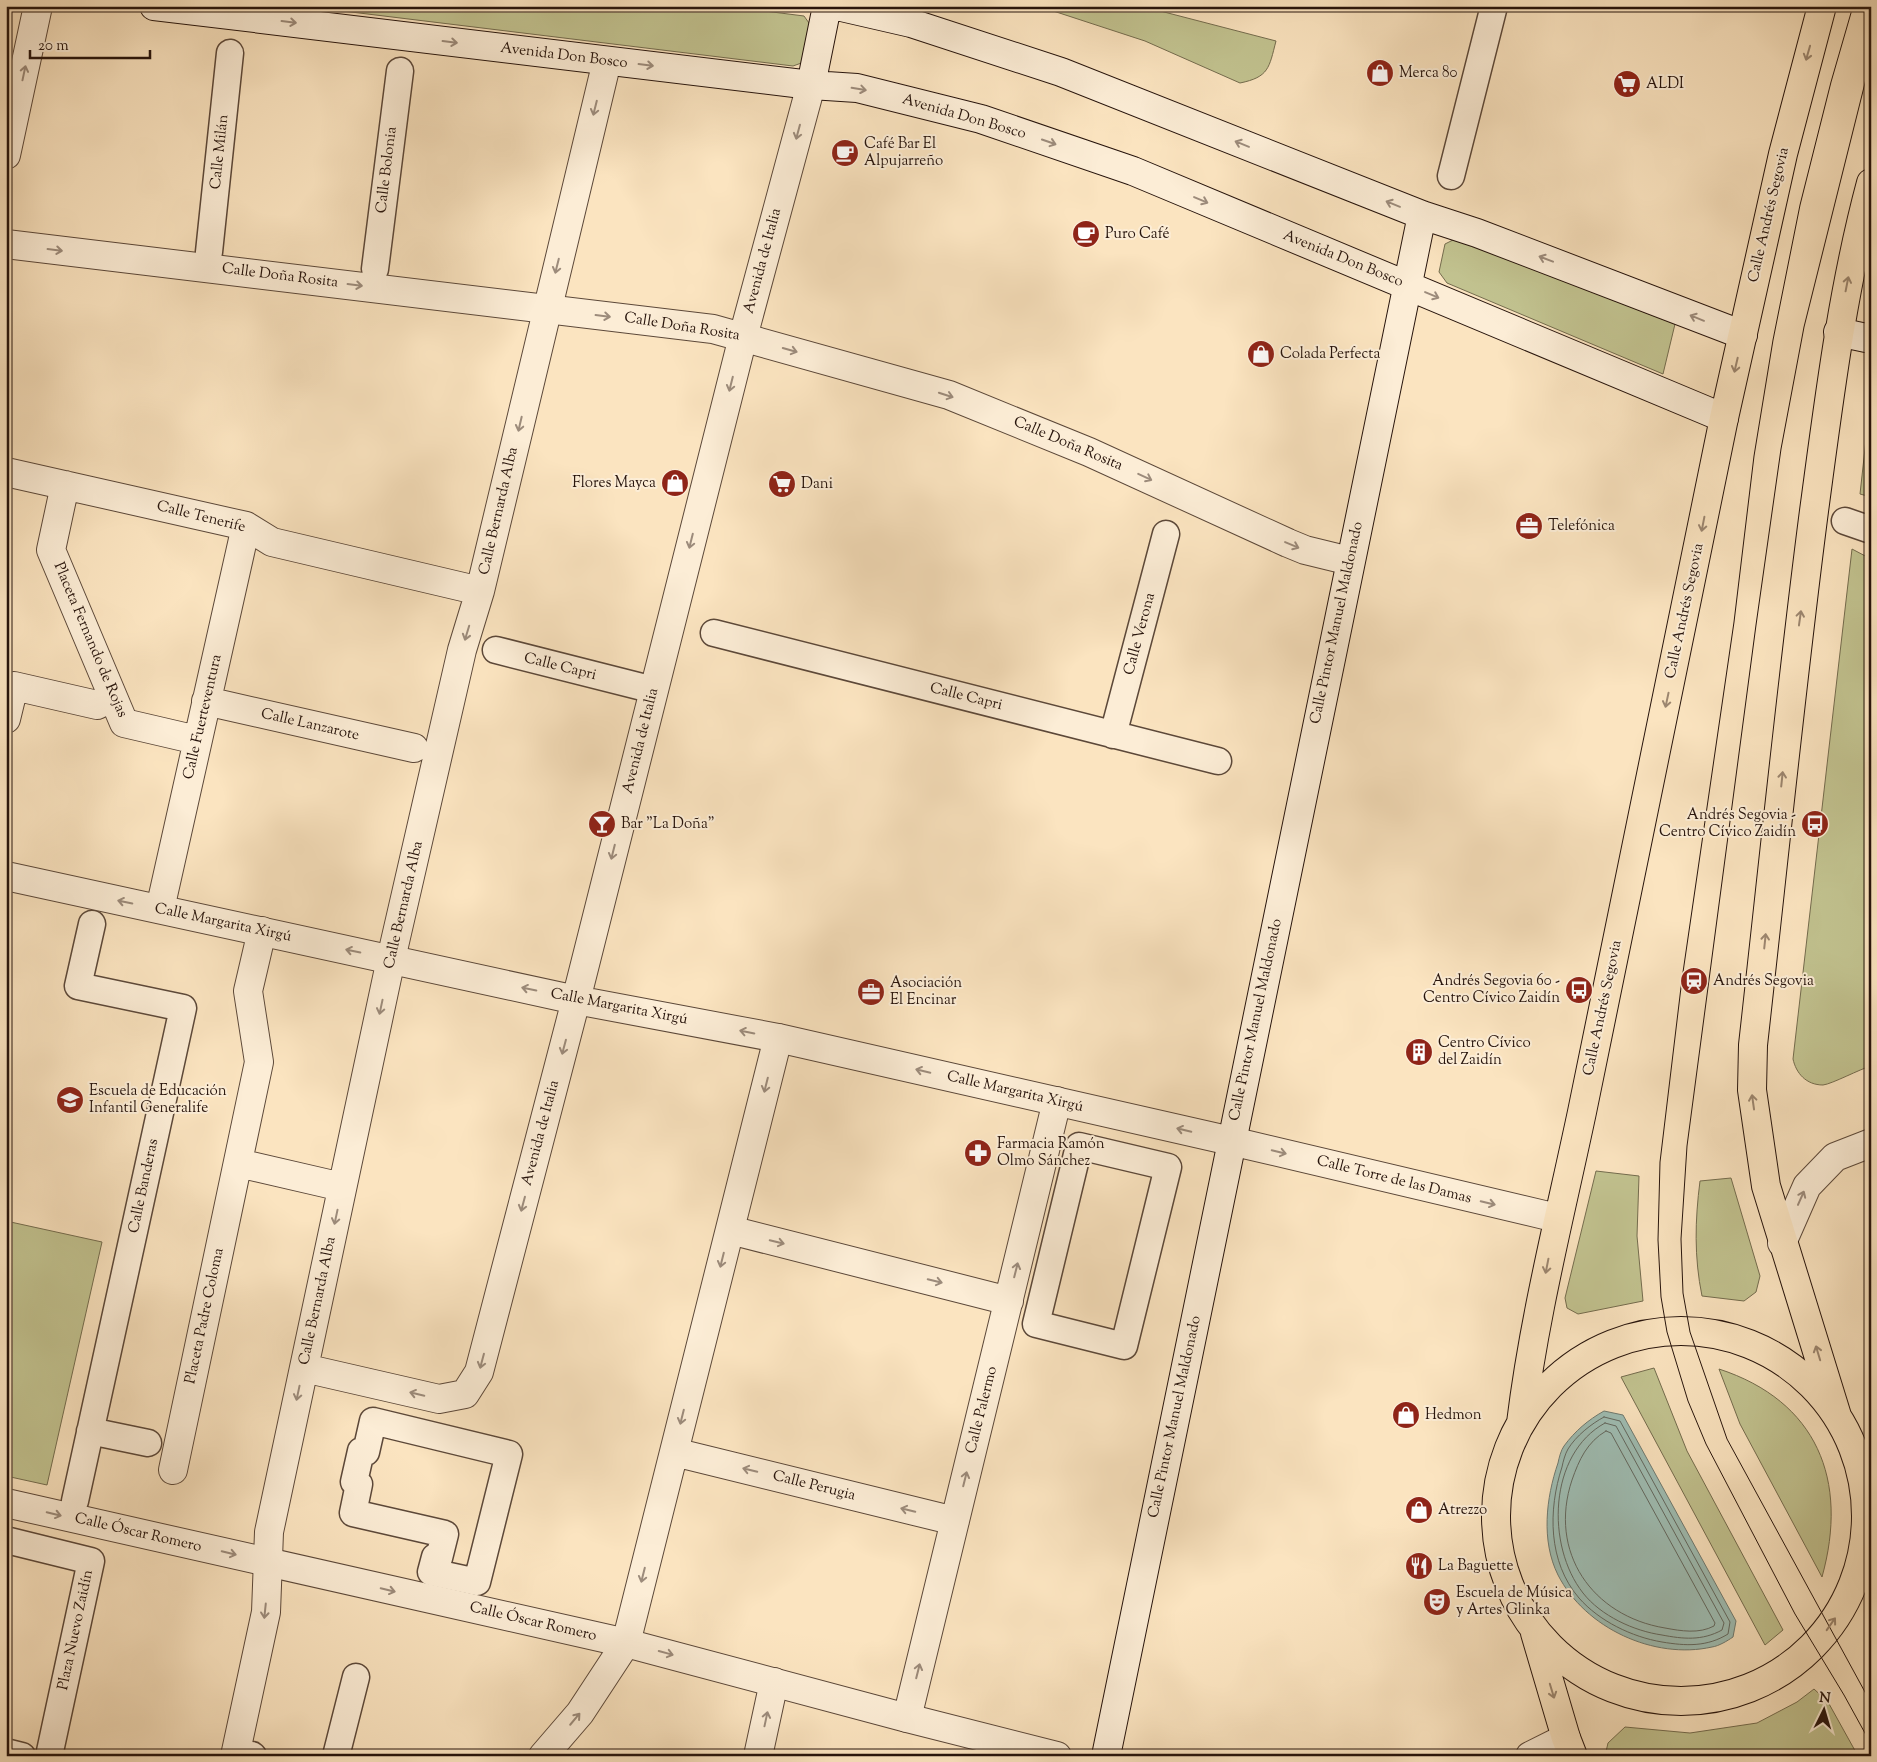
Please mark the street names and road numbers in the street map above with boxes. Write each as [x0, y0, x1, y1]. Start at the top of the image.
street label: Avenida Don Bosco [499, 38, 629, 74]
street label: Avenida Don Bosco [900, 89, 1028, 145]
street label: Calle Milán [206, 113, 234, 191]
street label: Calle Bolonia [371, 125, 403, 214]
street label: Calle Andrés Segovia [1743, 145, 1795, 285]
street label: Avenida de Italia [739, 206, 787, 316]
street label: Avenida Don Bosco [1280, 225, 1406, 293]
street label: Calle Doña Rosita [221, 258, 339, 294]
street label: Calle Doña Rosita [623, 307, 741, 347]
street label: Calle Doña Rosita [1010, 411, 1126, 477]
street label: Calle Bernarda Alba [474, 445, 524, 577]
street label: Calle Tenerife [154, 496, 248, 538]
street label: Calle Pintor Manuel Maldonado [1305, 520, 1369, 726]
street label: Calle Andrés Segovia [1660, 541, 1710, 681]
street label: Placeta Fernando de Rojas [48, 559, 132, 721]
street label: Calle Verona [1119, 590, 1161, 677]
street label: Calle Capri [522, 648, 598, 686]
street label: Calle Fuerteventura [178, 652, 228, 782]
street label: Calle Capri [928, 678, 1004, 716]
street label: Avenida de Italia [618, 686, 664, 796]
street label: Calle Lanzarote [259, 703, 361, 747]
street label: Calle Bernarda Alba [379, 839, 429, 971]
street label: Calle Margarita Xirgú [153, 898, 294, 948]
street label: Calle Pintor Manuel Maldonado [1224, 917, 1288, 1123]
street label: Calle Andrés Segovia [1578, 938, 1628, 1078]
street label: Calle Margarita Xirgú [549, 983, 690, 1031]
street label: Calle Margarita Xirgú [945, 1066, 1086, 1118]
street label: Avenida de Italia [517, 1078, 565, 1188]
street label: Calle Banderas [124, 1137, 164, 1235]
street label: Calle Torre de las Damas [1314, 1151, 1474, 1209]
street label: Calle Bernarda Alba [294, 1235, 342, 1367]
street label: Placeta Padre Coloma [180, 1246, 230, 1386]
street label: Calle Pintor Manuel Maldonado [1143, 1314, 1207, 1520]
street label: Calle Palermo [961, 1364, 1003, 1456]
street label: Calle Perugia [770, 1466, 858, 1506]
street label: Calle Óscar Romero [72, 1506, 204, 1558]
street label: Plaza Nuevo Zaidín [53, 1568, 99, 1692]
street label: Calle Óscar Romero [467, 1595, 599, 1647]

